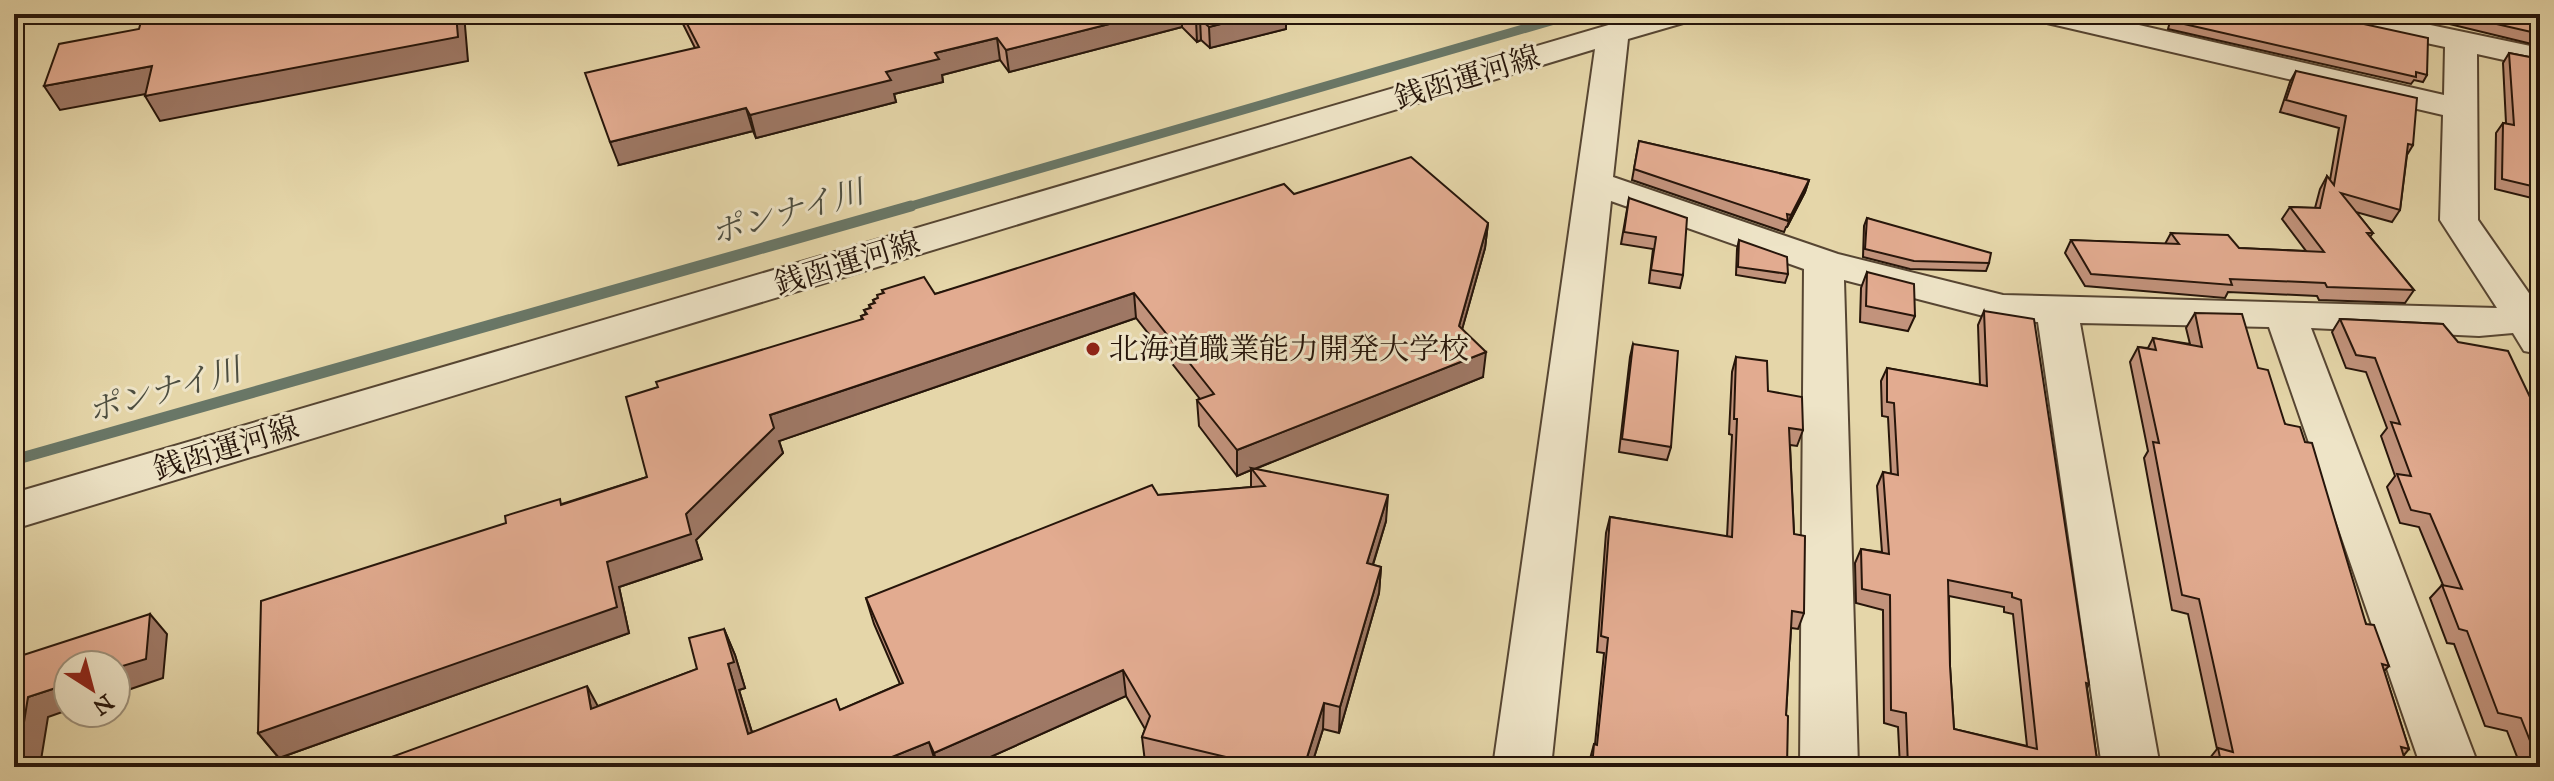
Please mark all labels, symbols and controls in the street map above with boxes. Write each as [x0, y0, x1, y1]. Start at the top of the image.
street label: 銭函運河線 [1390, 38, 1544, 116]
water label: ポンナイ川 [706, 171, 871, 253]
street label: 銭函運河線 [770, 224, 924, 302]
place label: 北海道職業能力開発大学校 [1109, 331, 1469, 367]
marker: 北海道職業能力開発大学校 [1084, 340, 1102, 358]
water label: ポンナイ川 [83, 349, 248, 431]
street label: 銭函運河線 [149, 409, 303, 487]
north arrow [52, 649, 132, 729]
text: N [88, 688, 119, 721]

